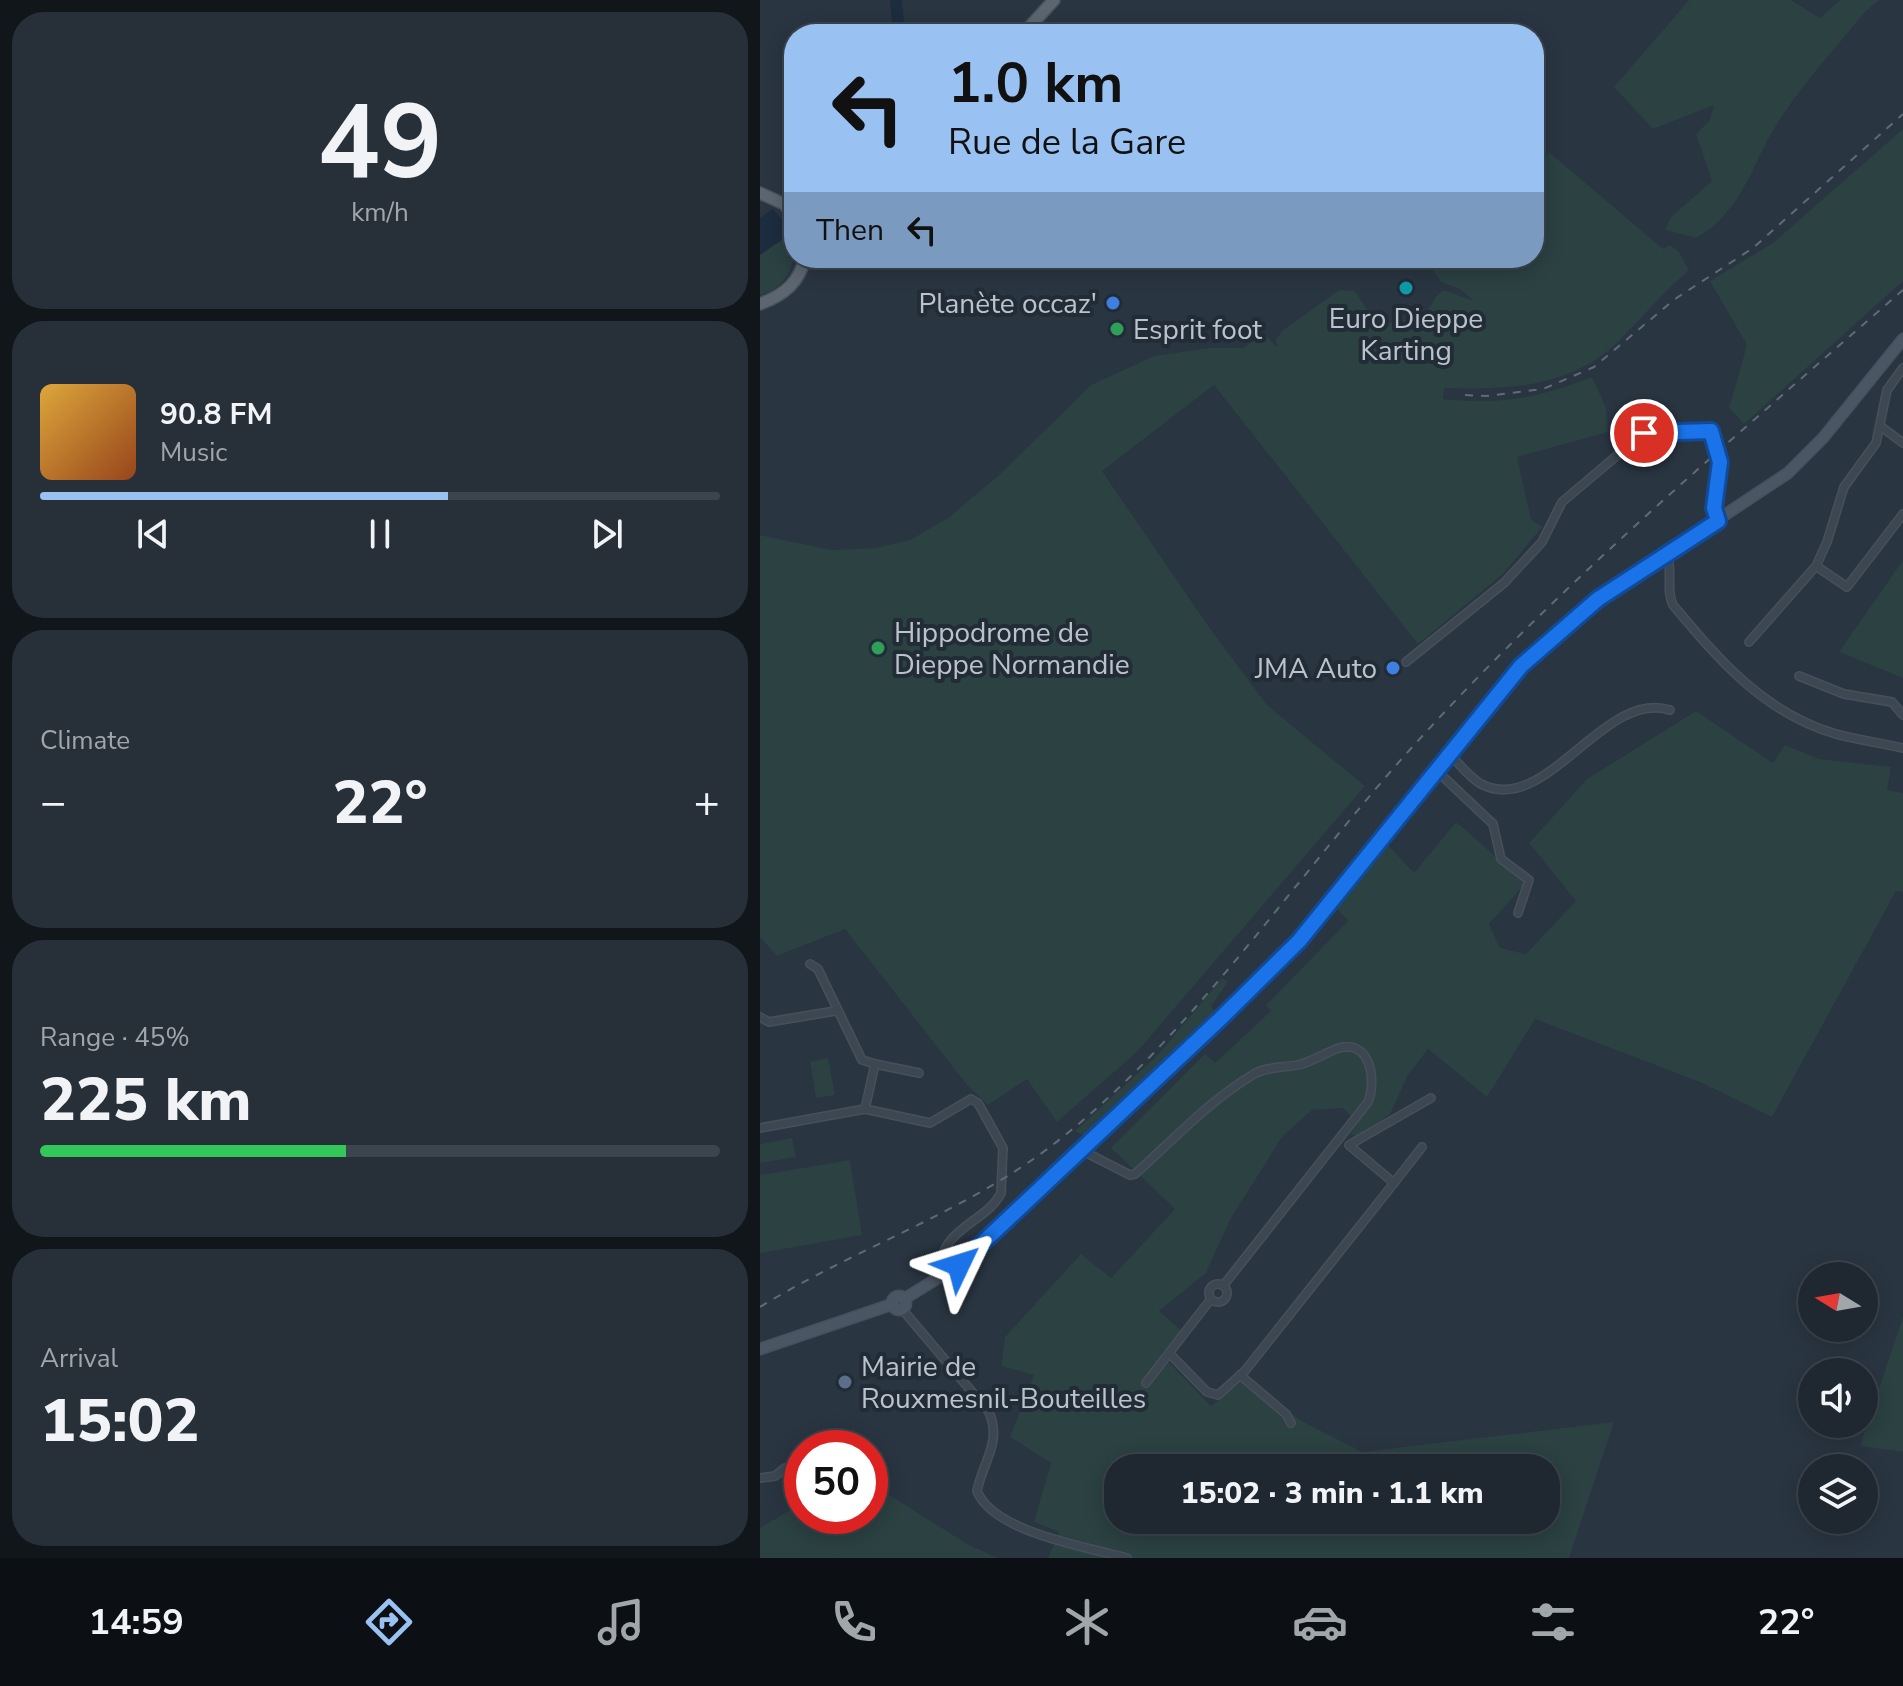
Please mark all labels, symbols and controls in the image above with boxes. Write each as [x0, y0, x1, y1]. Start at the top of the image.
text: 1.0 km [948, 45, 1123, 122]
icon: left [816, 56, 920, 160]
text: 49 [318, 72, 442, 214]
text: Rue de la Gare [948, 118, 1186, 167]
text: km/h [351, 195, 409, 230]
icon: left [900, 208, 944, 252]
text: Then [816, 210, 884, 251]
marker: Euro Dieppe Karting [1397, 279, 1415, 297]
place label: Planète occaz' [919, 285, 1097, 323]
marker: Planète occaz' [1104, 294, 1122, 312]
place label: Euro Dieppe Karting [1329, 300, 1483, 370]
place label: Esprit foot [1133, 311, 1262, 349]
marker: Esprit foot [1108, 320, 1126, 338]
text: 90.8 FM [160, 394, 272, 435]
pin [1610, 399, 1678, 467]
icon: arrive [1622, 411, 1666, 455]
text: Music [160, 435, 227, 470]
icon: previous [131, 512, 175, 556]
icon: pause [358, 512, 402, 556]
icon: next [585, 512, 629, 556]
place label: Hippodrome de Dieppe Normandie [894, 614, 1130, 684]
marker: Hippodrome de Dieppe Normandie [869, 639, 887, 657]
place label: JMA Auto [1254, 650, 1377, 688]
marker: JMA Auto [1384, 659, 1402, 677]
text: Climate [40, 723, 130, 758]
text: 22° [332, 762, 428, 844]
text: − [40, 773, 66, 833]
text: + [694, 773, 720, 833]
text: Range · 45% [40, 1020, 190, 1055]
text: 225 km [40, 1059, 252, 1141]
position arrow [917, 1223, 1001, 1307]
north arrow [1798, 1262, 1878, 1342]
map controls [1798, 1262, 1878, 1534]
text: Arrival [40, 1341, 118, 1376]
place label: Mairie de Rouxmesnil-Bouteilles [861, 1348, 1146, 1418]
button: sound [1798, 1358, 1878, 1438]
marker: Mairie de Rouxmesnil-Bouteilles [836, 1373, 854, 1391]
text: 15:02 [40, 1380, 200, 1462]
speed limit sign: 50 [784, 1430, 888, 1534]
button: layers [1798, 1454, 1878, 1534]
text: 15:02 · 3 min · 1.1 km [1180, 1473, 1484, 1514]
icon: directions [361, 1594, 417, 1650]
icon: music [593, 1594, 649, 1650]
icon: phone [826, 1594, 882, 1650]
icon: climate [1059, 1594, 1115, 1650]
icon: car [1292, 1594, 1348, 1650]
icon: filters [1525, 1594, 1581, 1650]
text: 14:59 [88, 1598, 184, 1647]
text: 22° [1758, 1598, 1815, 1647]

